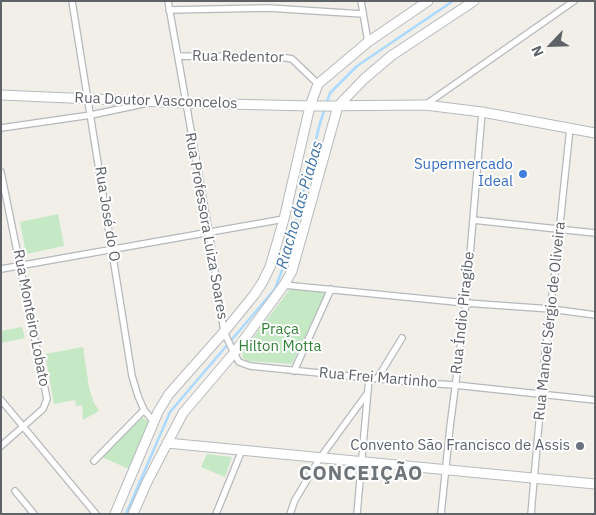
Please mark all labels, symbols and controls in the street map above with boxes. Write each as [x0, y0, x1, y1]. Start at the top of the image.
north arrow [526, 20, 576, 70]
text: N [527, 43, 548, 59]
street label: Rua Redentor [192, 47, 284, 67]
street label: Rua Doutor Vasconcelos [74, 89, 238, 113]
street label: Rua Professora Luiza Soares [181, 131, 231, 321]
water label: Riacho das Piabas [273, 139, 327, 271]
place label: Supermercado Ideal [414, 156, 513, 191]
street label: Rua José do O [91, 165, 123, 263]
marker: Supermercado Ideal [517, 168, 529, 180]
street label: Rua Manoel Sérgio de Oliveira [531, 221, 569, 421]
street label: Rua Monteiro Lobato [9, 248, 53, 388]
street label: Rua Índio Piragibe [448, 251, 478, 375]
park label: Praça Hilton Motta [238, 321, 322, 356]
street label: Rua Frei Martinho [318, 364, 438, 392]
place label: Convento São Francisco de Assis [350, 437, 570, 455]
marker: Convento São Francisco de Assis [574, 440, 586, 452]
district label: CONCEIÇÃO [298, 462, 424, 486]

